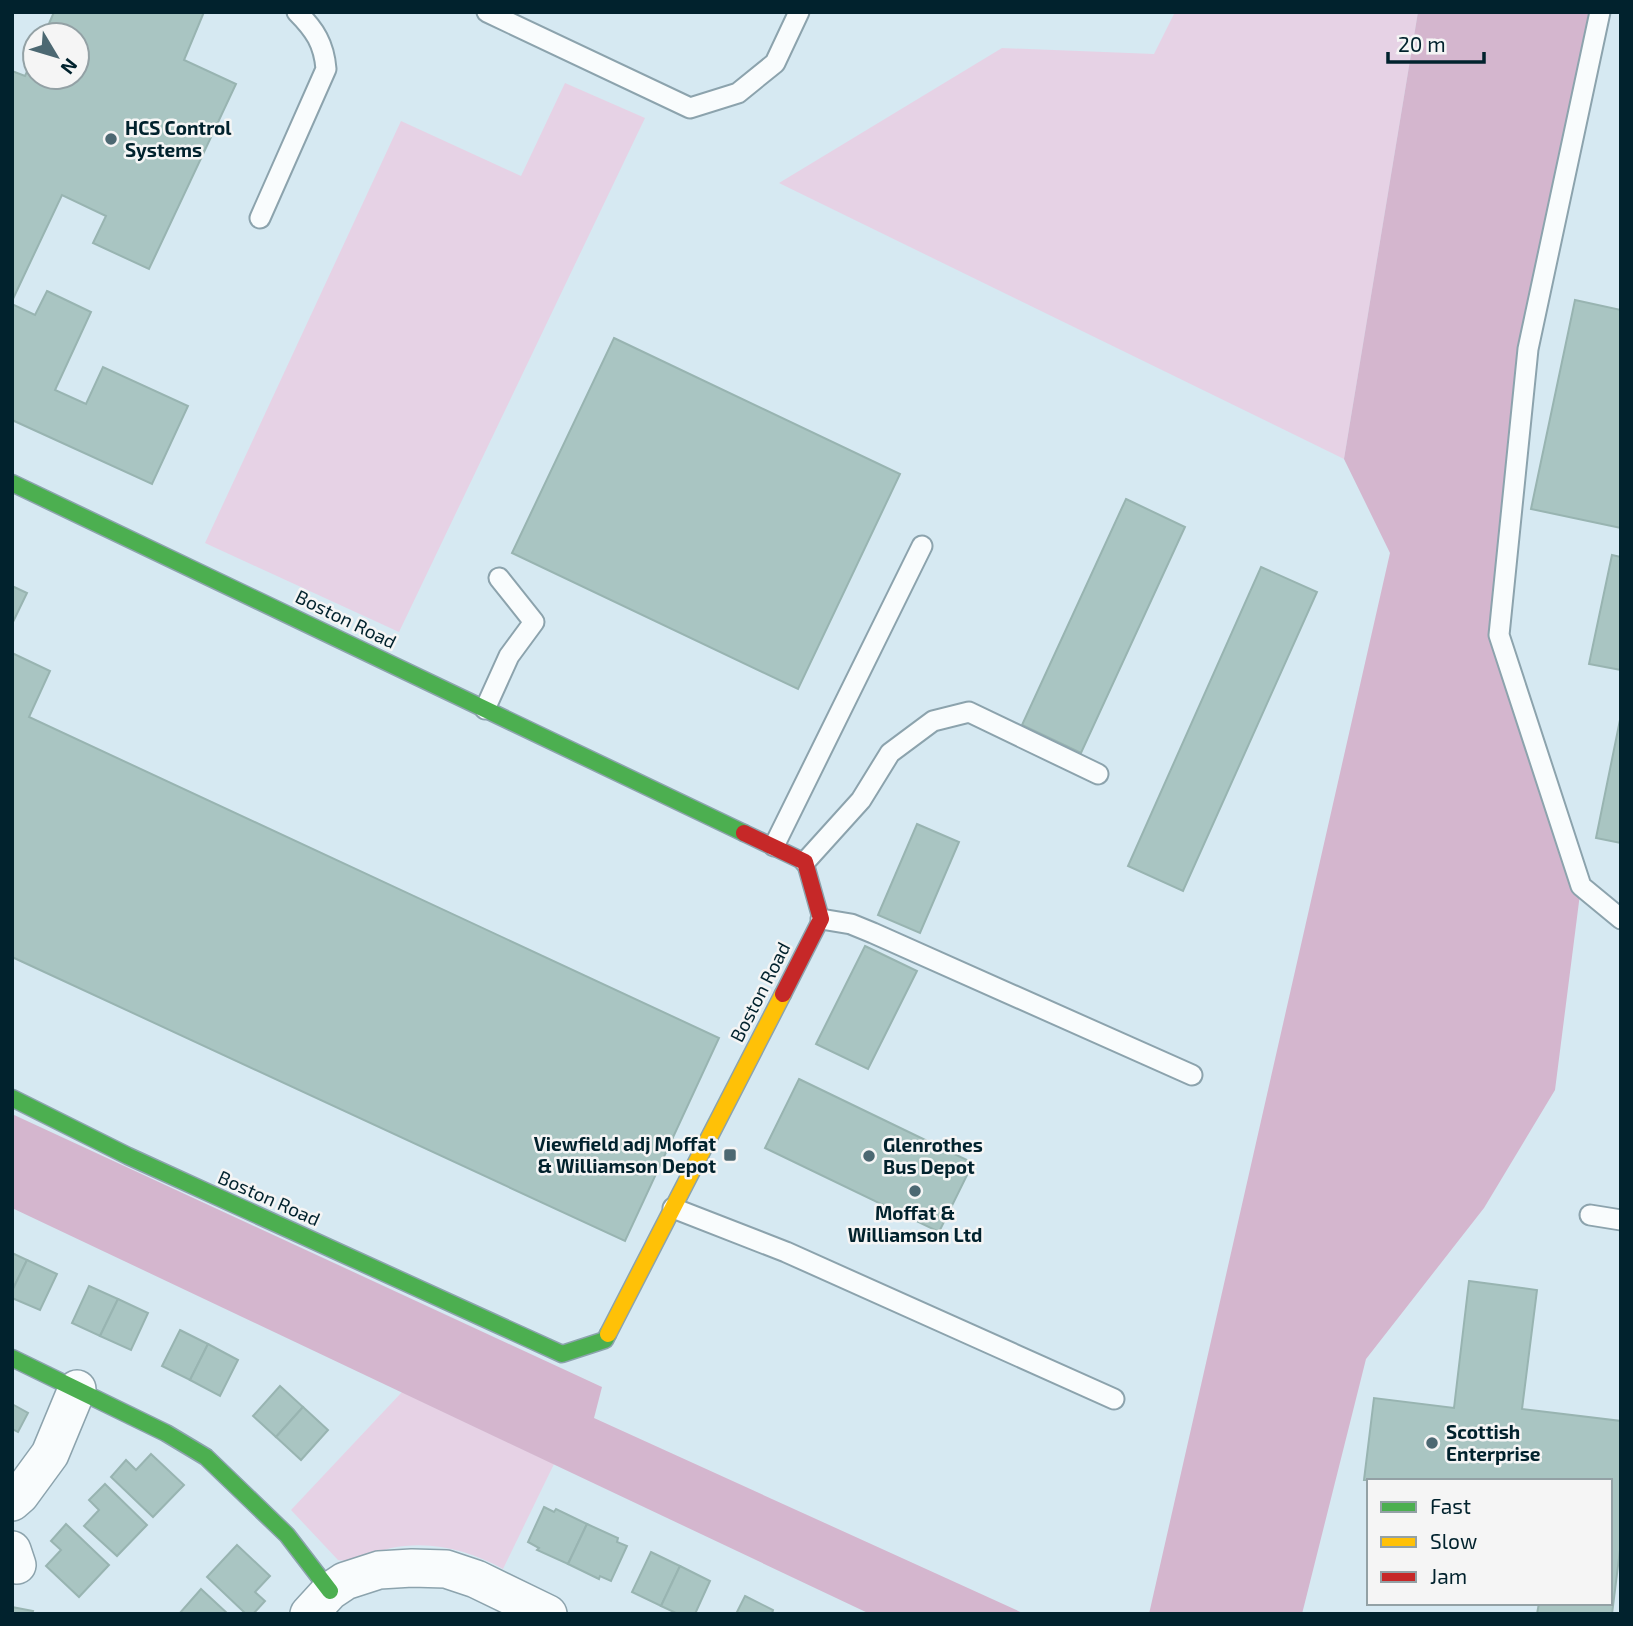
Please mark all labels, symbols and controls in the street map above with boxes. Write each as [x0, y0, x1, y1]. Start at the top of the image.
north arrow [21, 21, 91, 91]
scale bar [1388, 21, 1484, 65]
text: 20 m [1398, 31, 1446, 56]
text: N [57, 54, 83, 79]
place label: HCS Control Systems [125, 116, 232, 162]
marker: HCS Control Systems [103, 131, 119, 147]
street label: Boston Road [292, 584, 400, 653]
street label: Boston Road [724, 938, 795, 1046]
place label: Viewfield adj Moffat & Williamson Depot [534, 1132, 716, 1177]
place label: Glenrothes Bus Depot [883, 1133, 983, 1178]
marker: Viewfield adj Moffat & Williamson Depot [722, 1147, 738, 1163]
marker: Glenrothes Bus Depot [861, 1148, 877, 1164]
street label: Boston Road [215, 1165, 324, 1230]
marker: Moffat & Williamson Ltd [907, 1183, 923, 1199]
place label: Moffat & Williamson Ltd [848, 1201, 982, 1246]
place label: Scottish Enterprise [1446, 1420, 1541, 1465]
marker: Scottish Enterprise [1424, 1435, 1440, 1451]
legend [1367, 1479, 1612, 1605]
text: Fast [1430, 1493, 1471, 1518]
text: Slow [1430, 1528, 1477, 1553]
text: Jam [1430, 1563, 1467, 1588]

